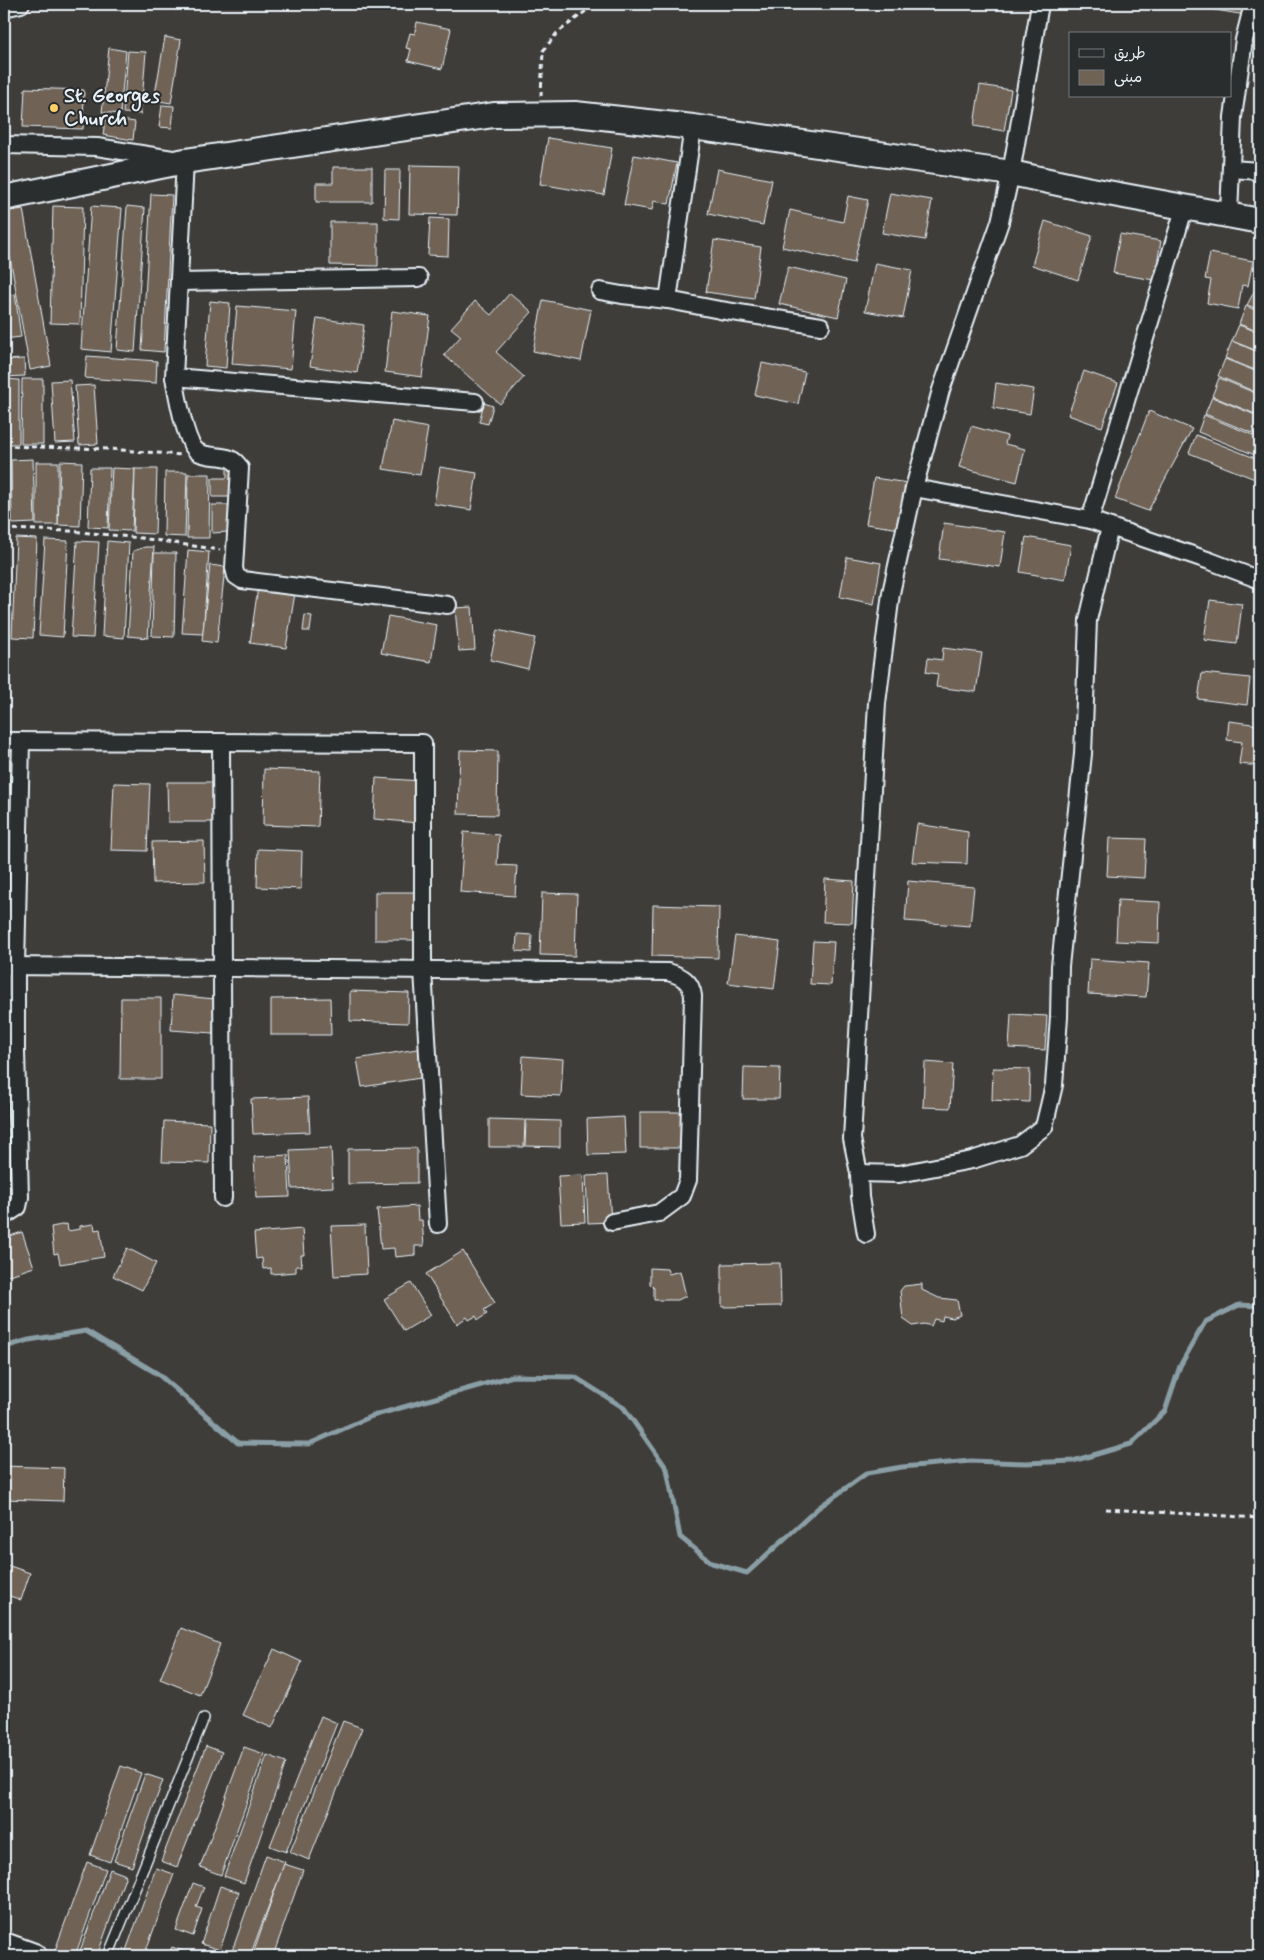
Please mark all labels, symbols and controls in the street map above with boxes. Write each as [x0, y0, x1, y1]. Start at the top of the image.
legend [1069, 32, 1232, 98]
text: طريق [1114, 44, 1146, 64]
text: مبنى [1114, 68, 1142, 88]
place label: St. Georges Church [64, 83, 160, 133]
marker: St. Georges Church [48, 102, 60, 114]

